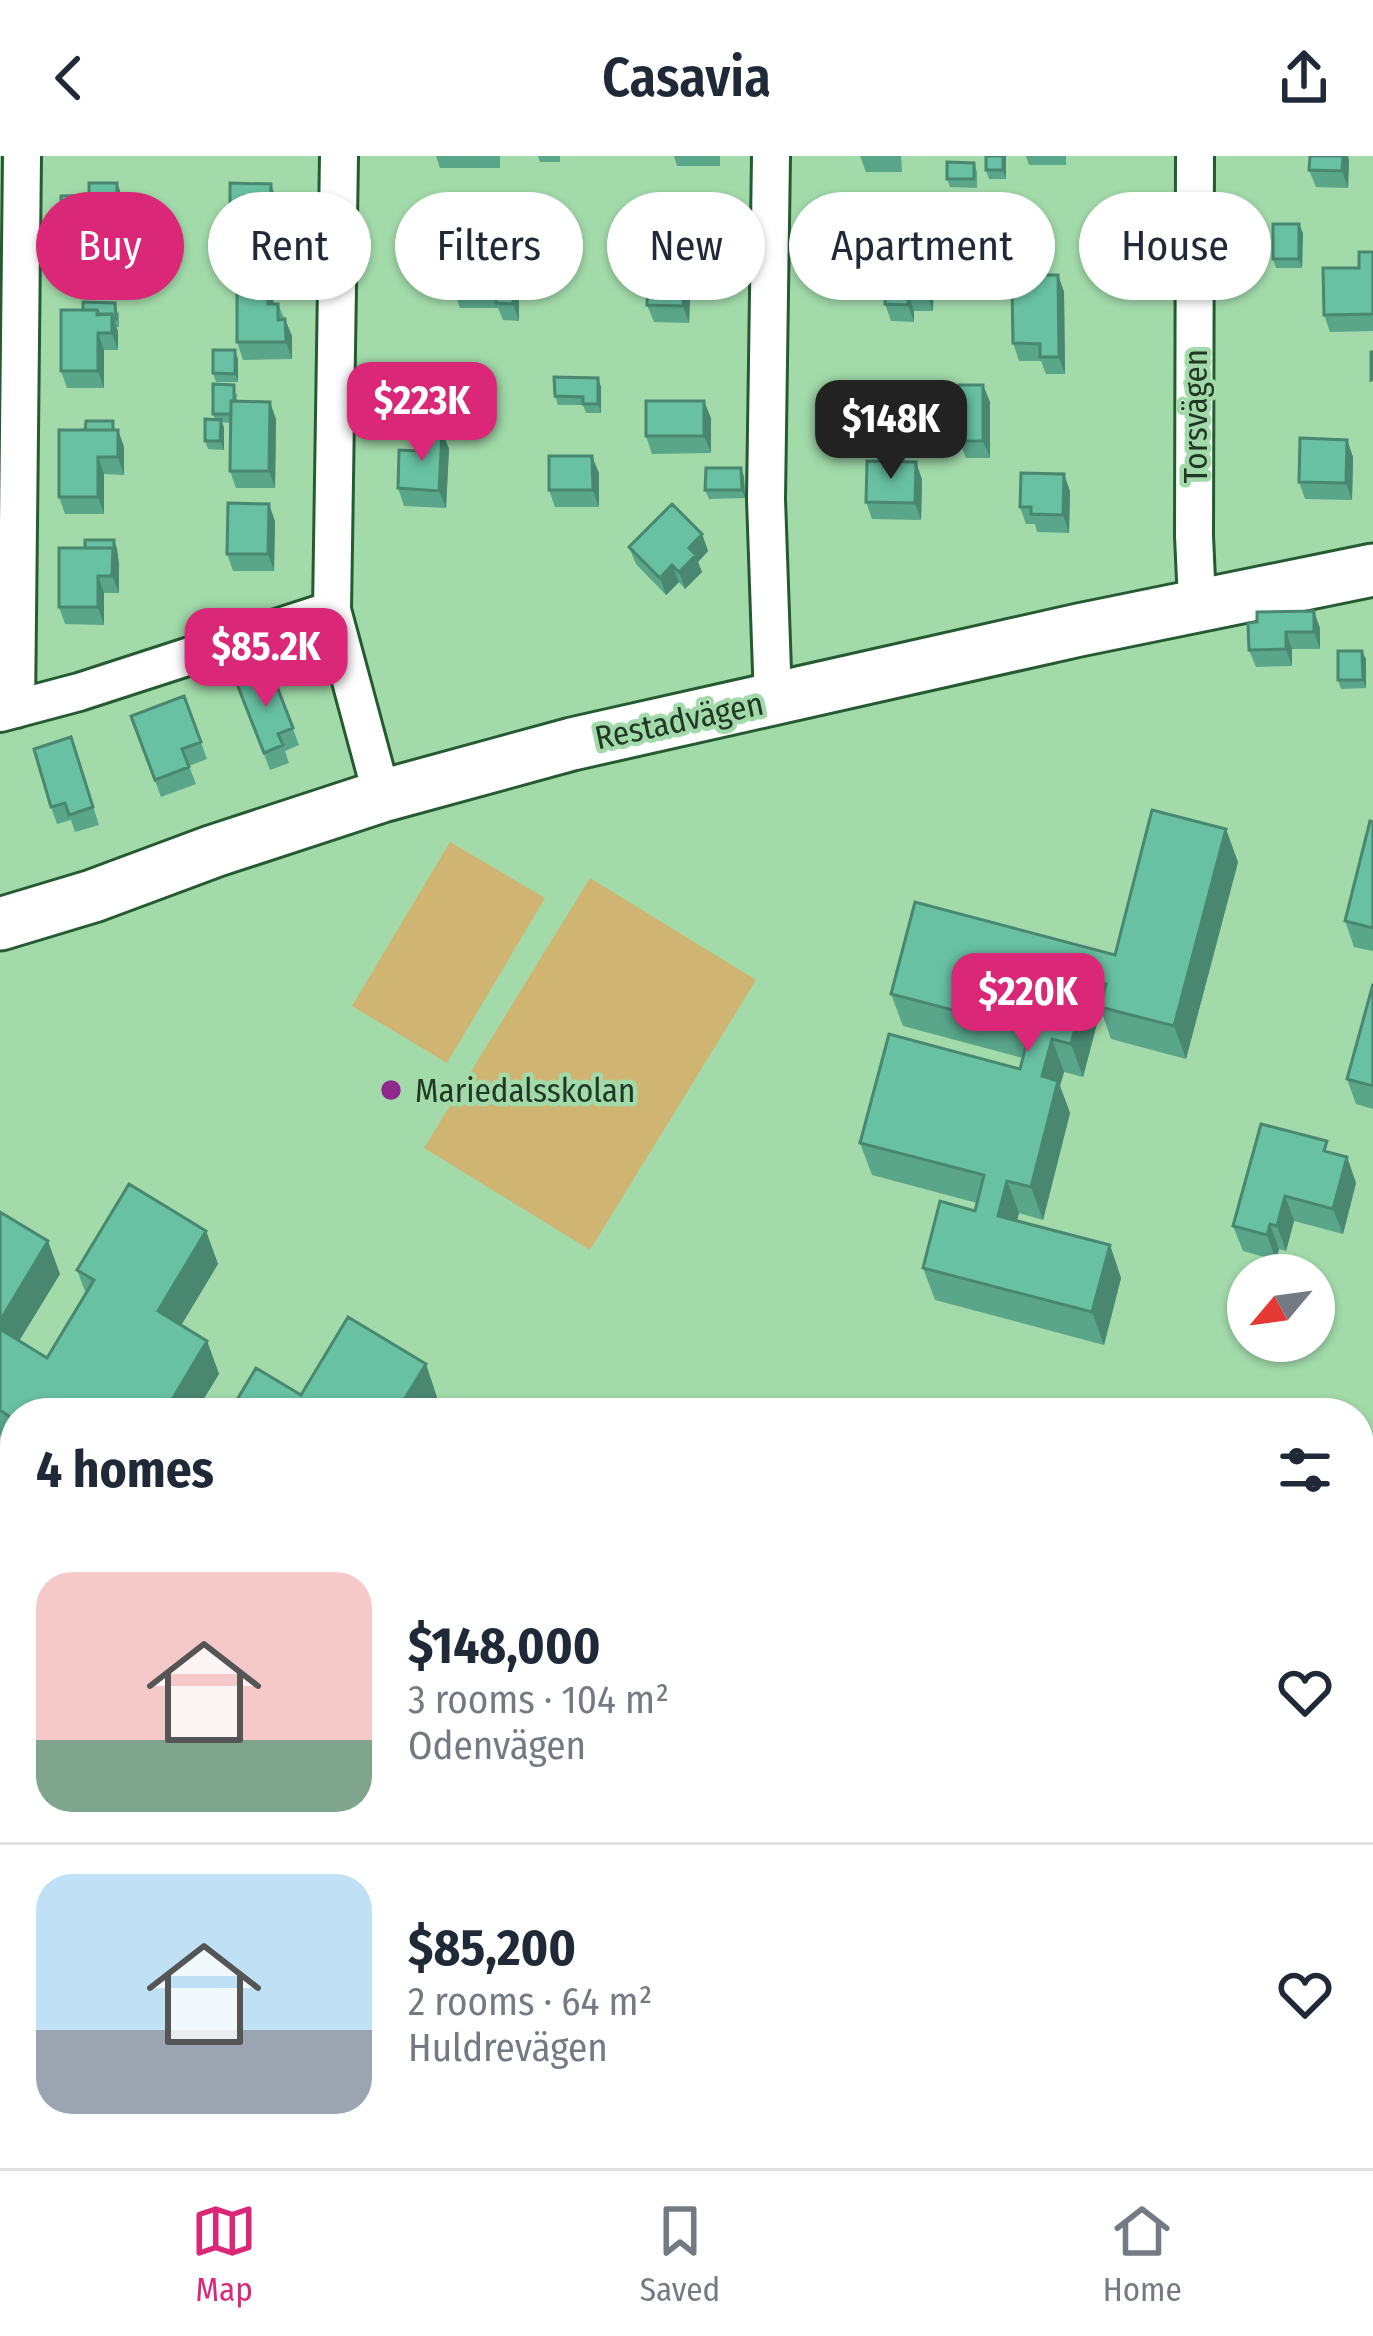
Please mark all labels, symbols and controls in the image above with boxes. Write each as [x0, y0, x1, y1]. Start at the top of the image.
icon: back [36, 45, 102, 111]
icon: share [1271, 45, 1337, 111]
text: Casavia [602, 46, 771, 110]
chip: Buy [36, 192, 184, 300]
chip: Rent [208, 192, 371, 300]
chip: Filters [395, 192, 583, 300]
chip: New [607, 192, 765, 300]
chip: Apartment [789, 192, 1055, 300]
chip: House [1079, 192, 1271, 300]
street label: Torsvägen [1176, 349, 1216, 483]
pin: $223K [338, 362, 506, 464]
text: $223K [374, 378, 470, 424]
pin: $148K [807, 380, 975, 482]
text: $148K [842, 396, 940, 442]
pin: $85.2K [168, 608, 364, 710]
text: $85.2K [212, 624, 320, 670]
street label: Restadvägen [591, 684, 767, 758]
pin: $220K [944, 953, 1112, 1055]
text: $220K [978, 969, 1078, 1015]
place label: Mariedalsskolan [415, 1071, 635, 1111]
marker: Mariedalsskolan [378, 1077, 404, 1103]
north arrow [1227, 1254, 1335, 1362]
map controls [1227, 1254, 1335, 1362]
icon: filters [1272, 1437, 1338, 1503]
text: 4 homes [36, 1439, 214, 1501]
text: $148,000 [408, 1615, 601, 1677]
icon: home [132, 1620, 276, 1764]
icon: heart [1272, 1659, 1338, 1725]
text: 3 rooms · 104 m² [408, 1677, 669, 1723]
text: Odenvägen [408, 1723, 586, 1769]
text: $85,200 [408, 1917, 576, 1979]
icon: home [132, 1922, 276, 2066]
icon: heart [1272, 1961, 1338, 2027]
text: 2 rooms · 64 m² [408, 1979, 652, 2025]
text: Huldrevägen [408, 2025, 608, 2071]
tab: Map [191, 2198, 257, 2310]
tab: Saved [640, 2198, 720, 2310]
tab: Home [1103, 2198, 1182, 2310]

